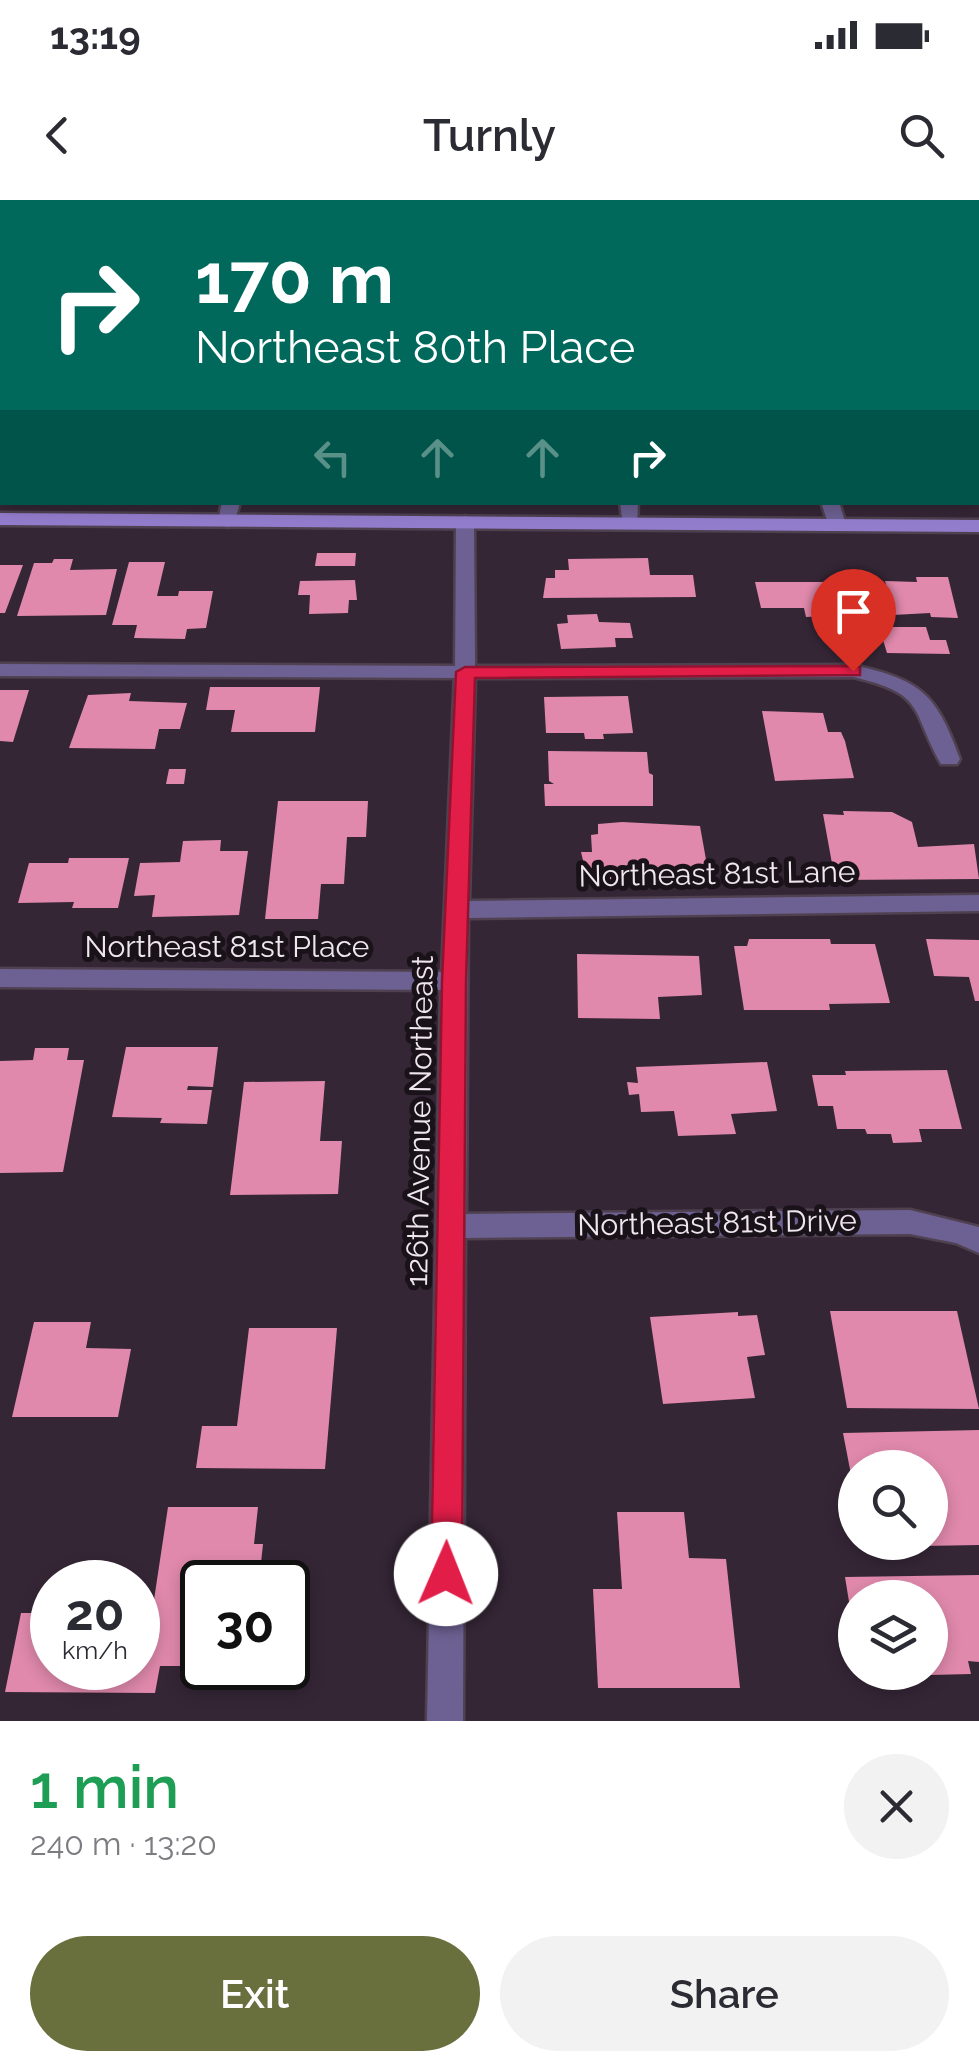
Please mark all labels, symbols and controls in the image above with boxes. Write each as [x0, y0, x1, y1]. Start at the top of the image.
text: 13:19 [50, 13, 141, 58]
icon: back [30, 108, 85, 163]
icon: search [894, 108, 949, 163]
text: Turnly [423, 109, 556, 162]
text: 170 m [195, 237, 394, 319]
icon: right [30, 240, 160, 370]
text: Northeast 80th Place [195, 321, 635, 374]
icon: left [305, 430, 360, 485]
icon: ahead [410, 430, 465, 485]
icon: ahead [515, 430, 570, 485]
icon: right [620, 430, 675, 485]
pin [811, 569, 896, 672]
icon: arrive [826, 584, 881, 639]
street label: Northeast 81st Lane [578, 854, 856, 893]
street label: Northeast 81st Place [85, 929, 369, 964]
street label: 126th Avenue Northeast [399, 955, 440, 1287]
street label: Northeast 81st Drive [577, 1203, 857, 1242]
map controls [838, 1450, 948, 1690]
button: search [838, 1450, 948, 1560]
position arrow [394, 1522, 498, 1626]
speed limit sign: 30 [180, 1560, 310, 1690]
button: layers [838, 1580, 948, 1690]
text: 20 [66, 1583, 124, 1642]
text: km/h [62, 1635, 128, 1665]
text: 1 min [30, 1752, 179, 1822]
button: close [844, 1754, 949, 1859]
text: 240 m · 13:20 [30, 1825, 217, 1862]
button: Exit [30, 1936, 480, 2051]
button: Share [500, 1936, 949, 2051]

